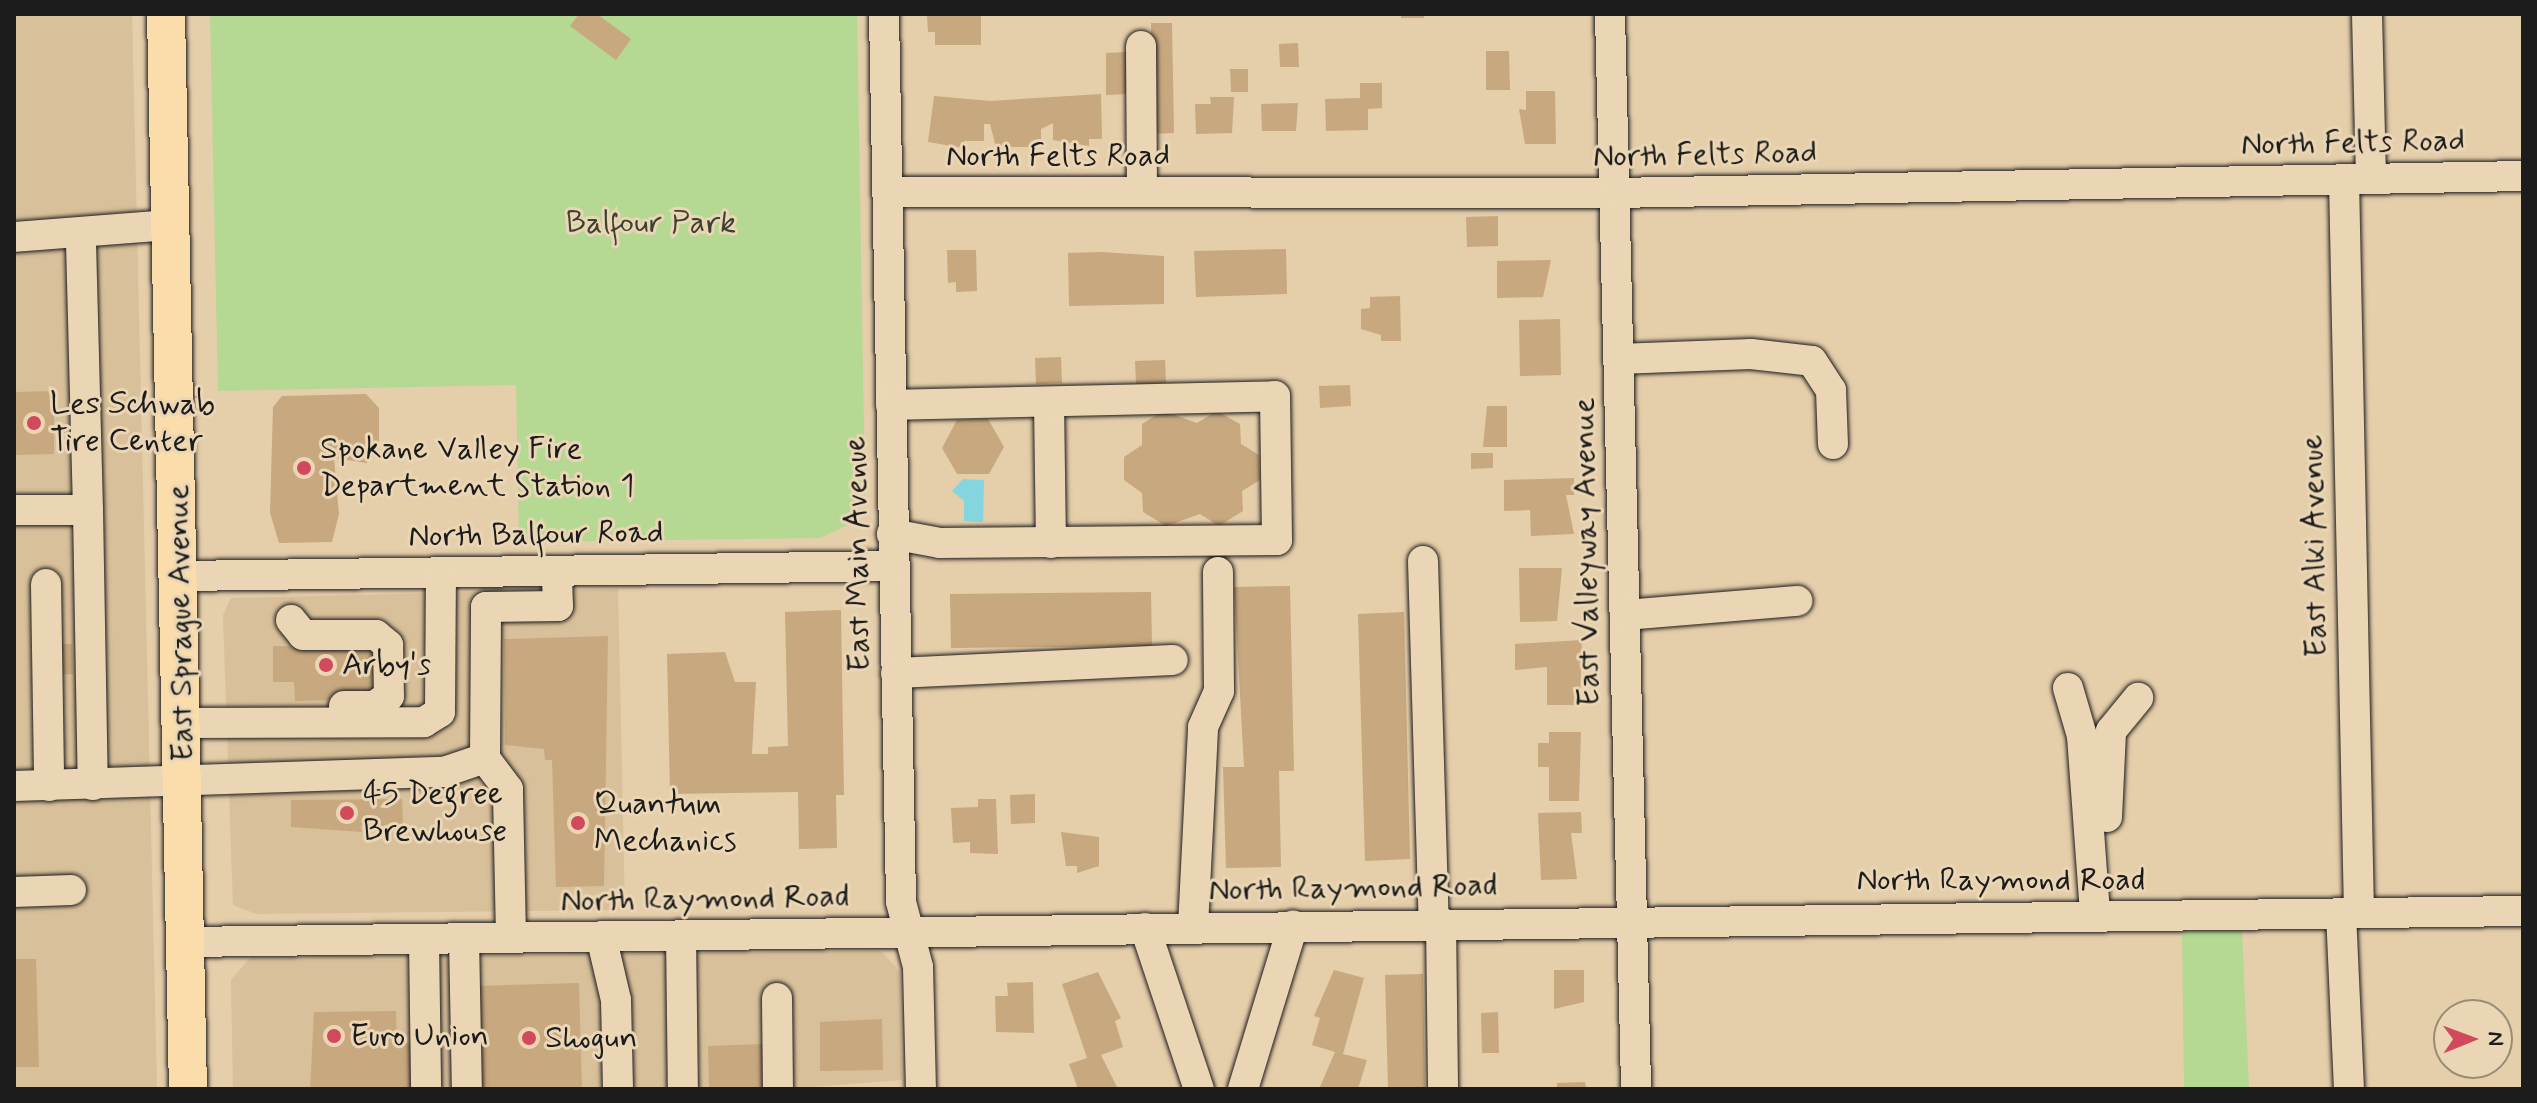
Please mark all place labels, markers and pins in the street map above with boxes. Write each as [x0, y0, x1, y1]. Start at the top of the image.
place label: Les Schwab Tire Center [50, 386, 215, 461]
marker: Les Schwab Tire Center [25, 414, 43, 432]
place label: Spokane Valley Fire Department Station 1 [320, 431, 632, 506]
marker: Spokane Valley Fire Department Station 1 [295, 459, 313, 477]
place label: Arby's [342, 646, 431, 684]
marker: Arby's [317, 656, 335, 674]
place label: 45 Degree Brewhouse [363, 776, 507, 851]
place label: Quantum Mechanics [594, 786, 737, 861]
marker: 45 Degree Brewhouse [338, 804, 356, 822]
marker: Quantum Mechanics [569, 814, 587, 832]
place label: Euro Union [350, 1017, 489, 1055]
place label: Shogun [545, 1019, 638, 1057]
marker: Euro Union [325, 1027, 343, 1045]
marker: Shogun [520, 1029, 538, 1047]

